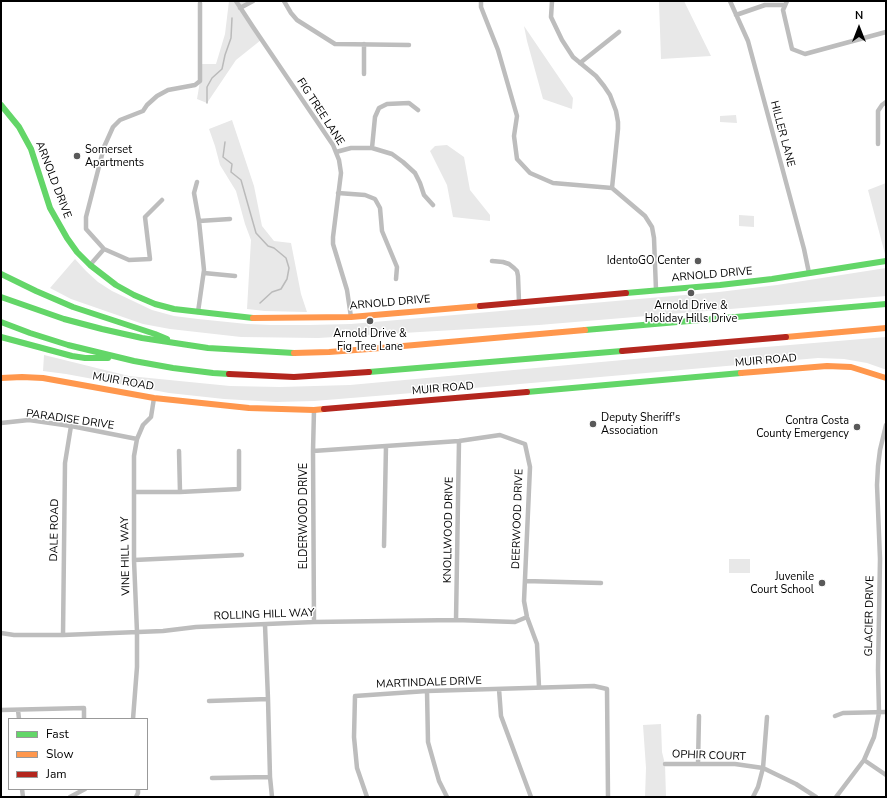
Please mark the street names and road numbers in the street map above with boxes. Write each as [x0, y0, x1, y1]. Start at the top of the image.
street label: FIG TREE LANE [293, 76, 347, 148]
street label: HILLER LANE [767, 99, 797, 169]
street label: ARNOLD DRIVE [32, 140, 74, 220]
street label: ARNOLD DRIVE [671, 265, 753, 285]
street label: ARNOLD DRIVE [349, 293, 431, 313]
street label: MUIR ROAD [734, 352, 798, 370]
street label: MUIR ROAD [91, 370, 155, 394]
street label: MUIR ROAD [411, 380, 475, 398]
street label: PARADISE DRIVE [25, 407, 115, 433]
street label: ELDERWOOD DRIVE [297, 463, 311, 569]
street label: DEERWOOD DRIVE [510, 469, 526, 569]
street label: KNOLLWOOD DRIVE [441, 477, 457, 583]
street label: DALE ROAD [48, 498, 62, 562]
street label: VINE HILL WAY [119, 516, 133, 596]
street label: GLACIER DRIVE [863, 576, 877, 656]
street label: ROLLING HILL WAY [213, 607, 315, 623]
street label: MARTINDALE DRIVE [376, 675, 482, 691]
street label: OPHIR COURT [672, 748, 746, 764]

